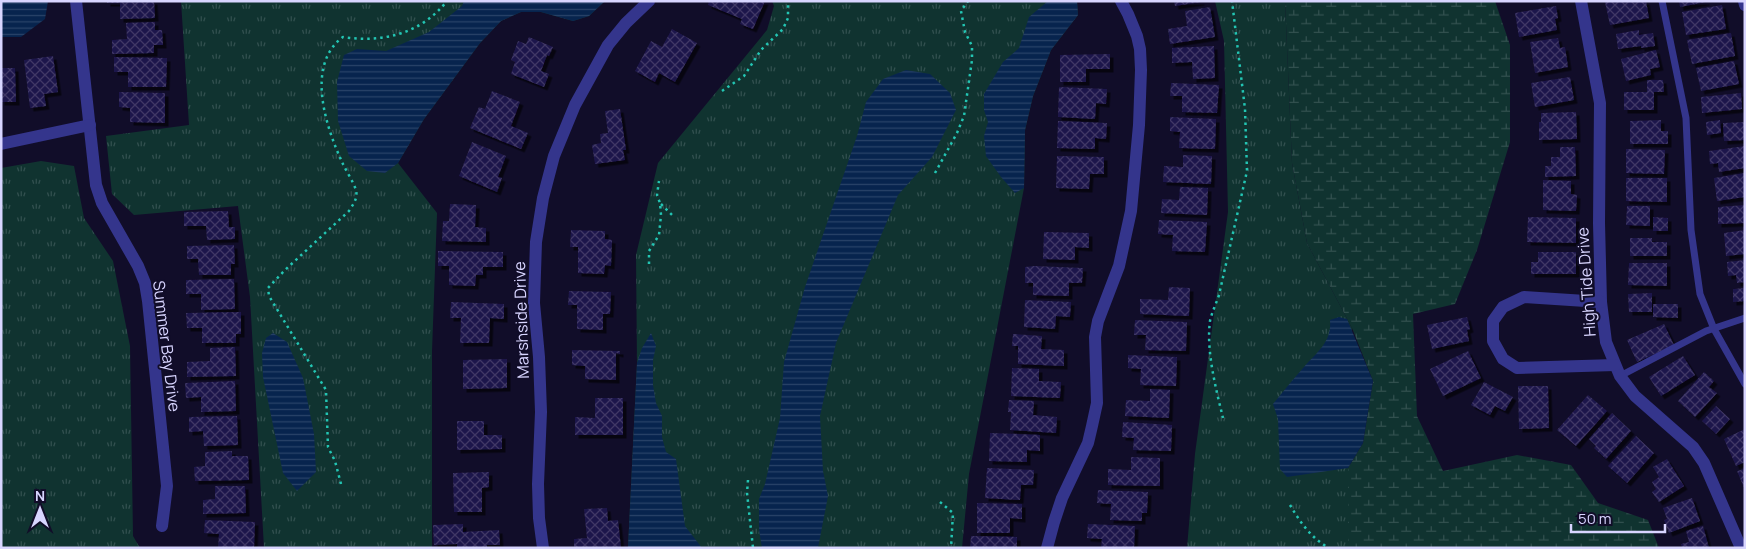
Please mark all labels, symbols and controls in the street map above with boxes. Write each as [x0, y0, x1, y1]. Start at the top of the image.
street label: High Tide Drive [1571, 227, 1601, 337]
street label: Marshside Drive [508, 261, 534, 379]
street label: Summer Bay Drive [148, 279, 186, 413]
north arrow [15, 484, 65, 534]
text: N [35, 486, 45, 505]
scale bar [1571, 502, 1665, 534]
text: 50 m [1578, 508, 1612, 529]

